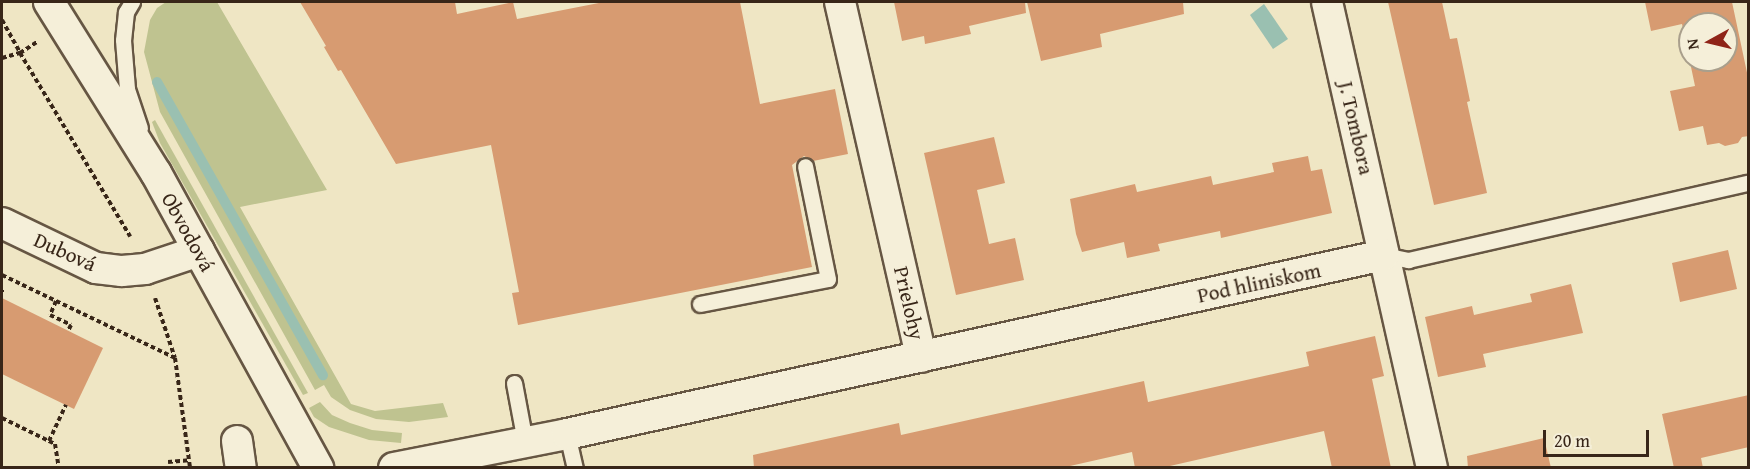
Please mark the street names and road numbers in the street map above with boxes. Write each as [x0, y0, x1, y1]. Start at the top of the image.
street label: J. Tombora [1333, 79, 1379, 177]
street label: Obvodová [156, 188, 220, 276]
street label: Dubová [30, 227, 100, 277]
street label: Pod hliniskom [1195, 258, 1323, 308]
street label: Prielohy [888, 264, 930, 342]

